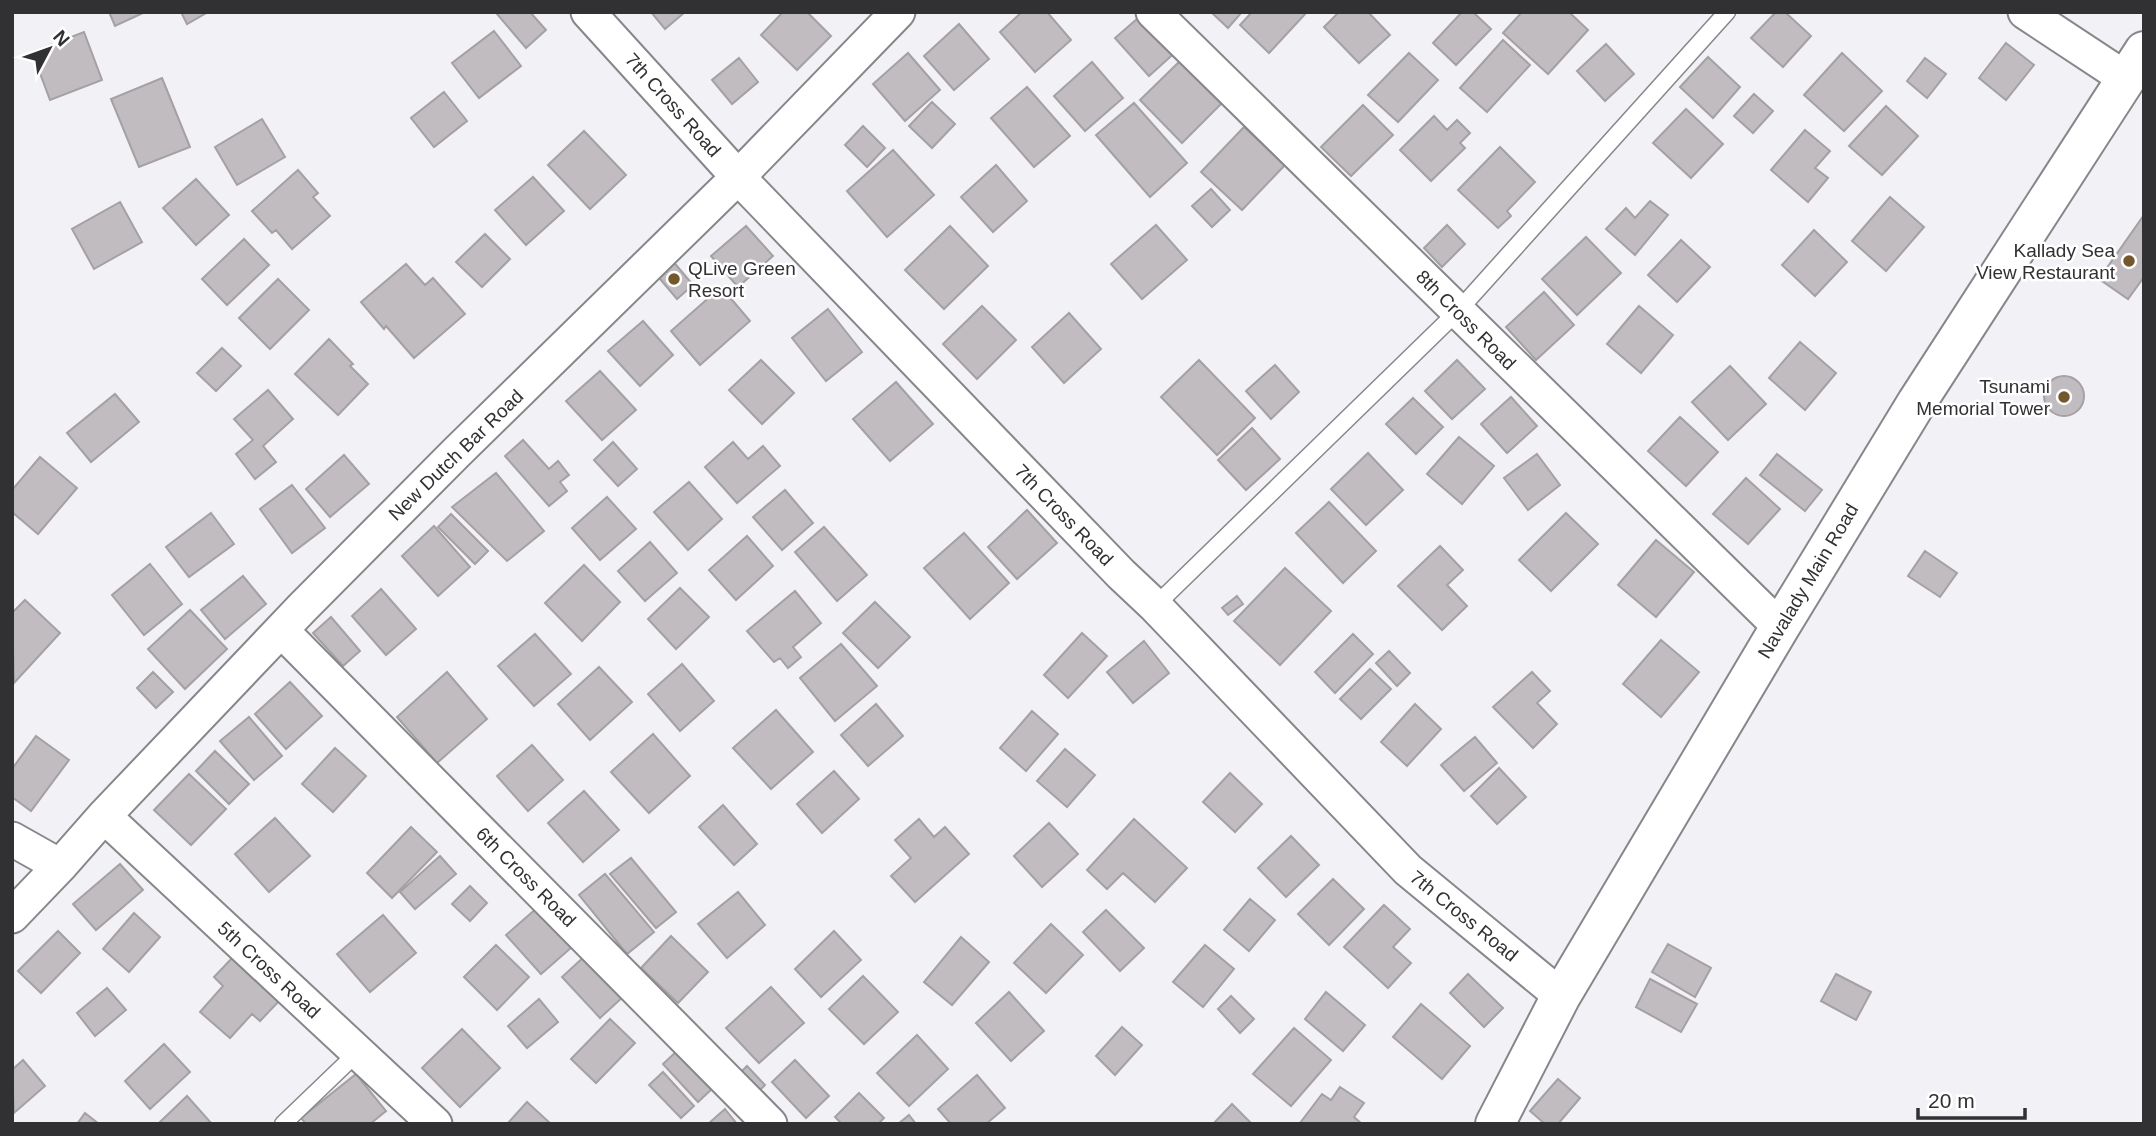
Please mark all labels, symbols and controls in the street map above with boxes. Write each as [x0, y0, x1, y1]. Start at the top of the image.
north arrow [14, 14, 84, 84]
text: N [49, 26, 74, 50]
street label: 7th Cross Road [621, 49, 725, 161]
place label: Kallady Sea View Restaurant [1976, 240, 2116, 283]
marker: Kallady Sea View Restaurant [2121, 253, 2137, 269]
place label: QLive Green Resort [688, 258, 796, 301]
street label: 8th Cross Road [1412, 266, 1520, 374]
marker: QLive Green Resort [666, 271, 682, 287]
place label: Tsunami Memorial Tower [1916, 376, 2051, 419]
street label: New Dutch Bar Road [385, 385, 527, 525]
marker: Tsunami Memorial Tower [2056, 389, 2072, 405]
street label: 7th Cross Road [1011, 460, 1117, 570]
street label: Navalady Main Road [1754, 500, 1862, 662]
street label: 6th Cross Road [472, 823, 580, 931]
street label: 7th Cross Road [1406, 866, 1522, 966]
street label: 5th Cross Road [214, 917, 324, 1023]
scale bar [1918, 1076, 2025, 1120]
text: 20 m [1928, 1089, 1975, 1112]

